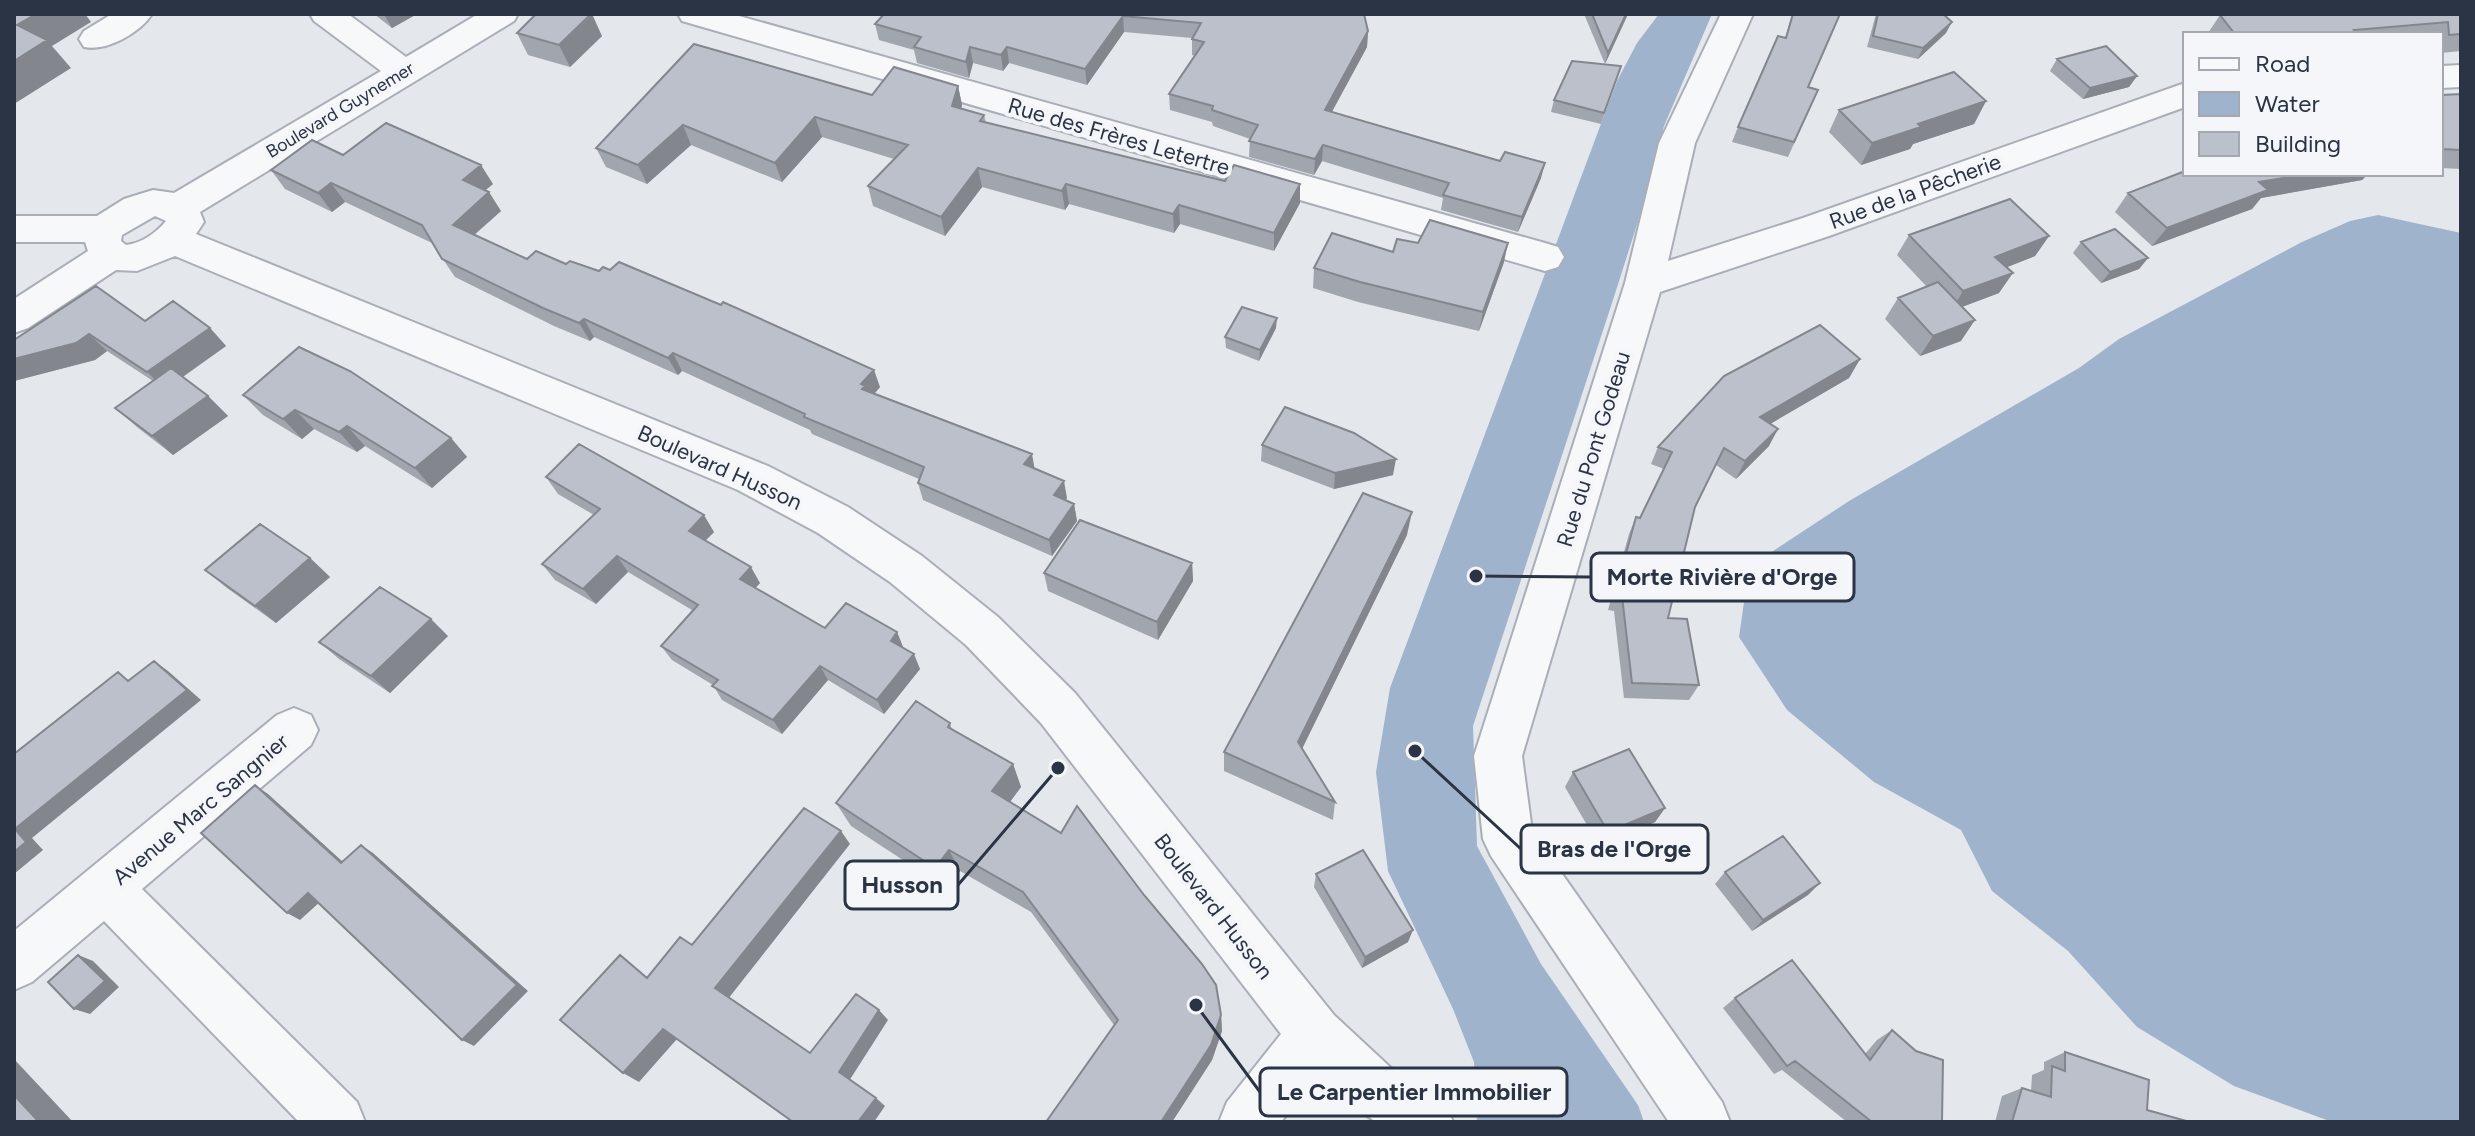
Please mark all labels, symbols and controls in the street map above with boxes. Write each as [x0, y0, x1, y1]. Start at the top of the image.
legend [2183, 32, 2443, 176]
text: Road [2255, 49, 2310, 78]
street label: Boulevard Guynemer [262, 57, 418, 163]
text: Water [2255, 89, 2320, 118]
street label: Rue des Frères Letertre [1005, 92, 1233, 181]
text: Building [2255, 129, 2341, 158]
street label: Rue de la Pêcherie [1826, 148, 2005, 235]
street label: Rue du Pont Godeau [1551, 348, 1636, 550]
street label: Boulevard Husson [633, 419, 806, 516]
callout: Morte Rivière d'Orge [1591, 553, 1854, 601]
text: Morte Rivière d'Orge [1607, 562, 1837, 591]
street label: Avenue Marc Sangnier [107, 728, 294, 891]
callout: Bras de l'Orge [1521, 825, 1708, 873]
street label: Boulevard Husson [1148, 828, 1279, 985]
text: Bras de l'Orge [1537, 834, 1691, 863]
callout: Husson [845, 861, 958, 909]
text: Husson [861, 870, 943, 899]
callout: Le Carpentier Immobilier [1260, 1068, 1567, 1116]
text: Le Carpentier Immobilier [1277, 1077, 1551, 1106]

